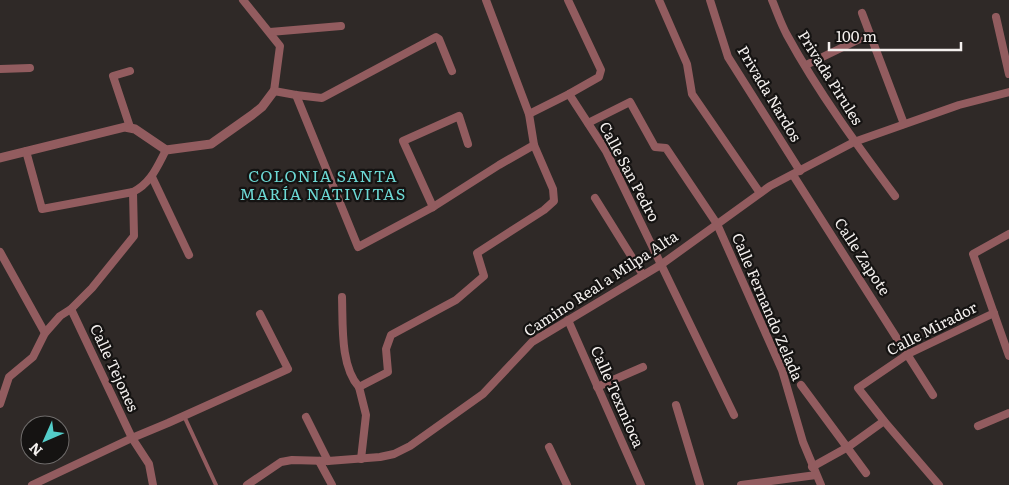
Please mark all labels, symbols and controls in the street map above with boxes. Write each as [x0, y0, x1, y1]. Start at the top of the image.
scale bar [829, 20, 962, 52]
text: 100 m [836, 24, 877, 47]
street label: Privada Pirules [793, 26, 870, 129]
street label: Privada Nardos [732, 41, 808, 146]
street label: Calle San Pedro [594, 117, 667, 226]
district label: COLONIA SANTA MARÍA NATIVITAS [240, 163, 406, 205]
street label: Calle Zapote [830, 213, 897, 300]
street label: Camino Real a Milpa Alta [518, 224, 683, 341]
street label: Calle Fernando Zelada [727, 229, 810, 385]
street label: Calle Mirador [882, 295, 981, 360]
street label: Calle Tejones [85, 320, 146, 415]
street label: Calle Texmioca [586, 342, 651, 452]
north arrow [20, 415, 70, 465]
text: N [24, 438, 46, 461]

